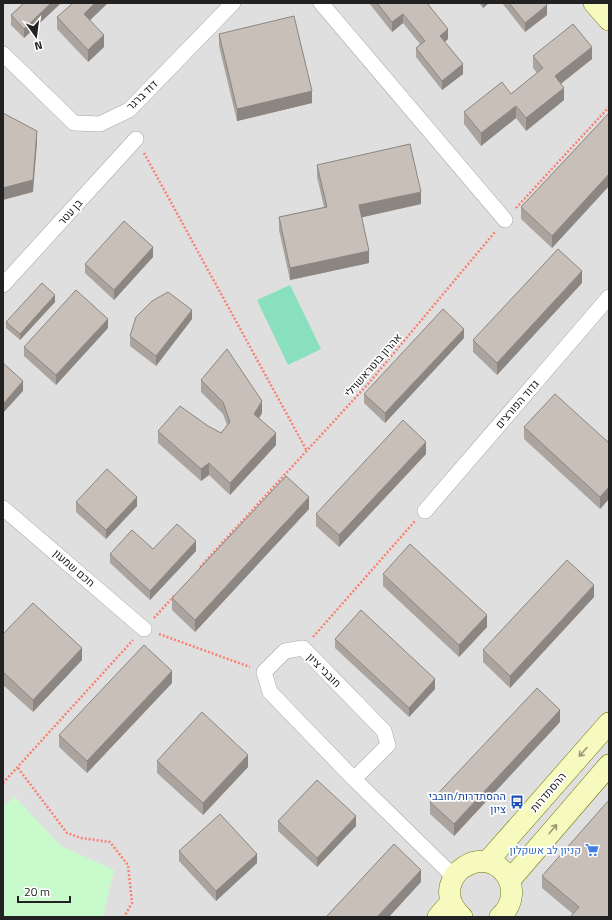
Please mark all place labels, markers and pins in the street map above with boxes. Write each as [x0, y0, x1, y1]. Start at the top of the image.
place label: ההסתדרות/חובבי ציון [429, 788, 506, 817]
bus stop icon: ההסתדרות/חובבי ציון [509, 794, 525, 810]
place label: קניון לב אשקלון [509, 842, 581, 858]
supermarket icon: קניון לב אשקלון [584, 842, 600, 858]

